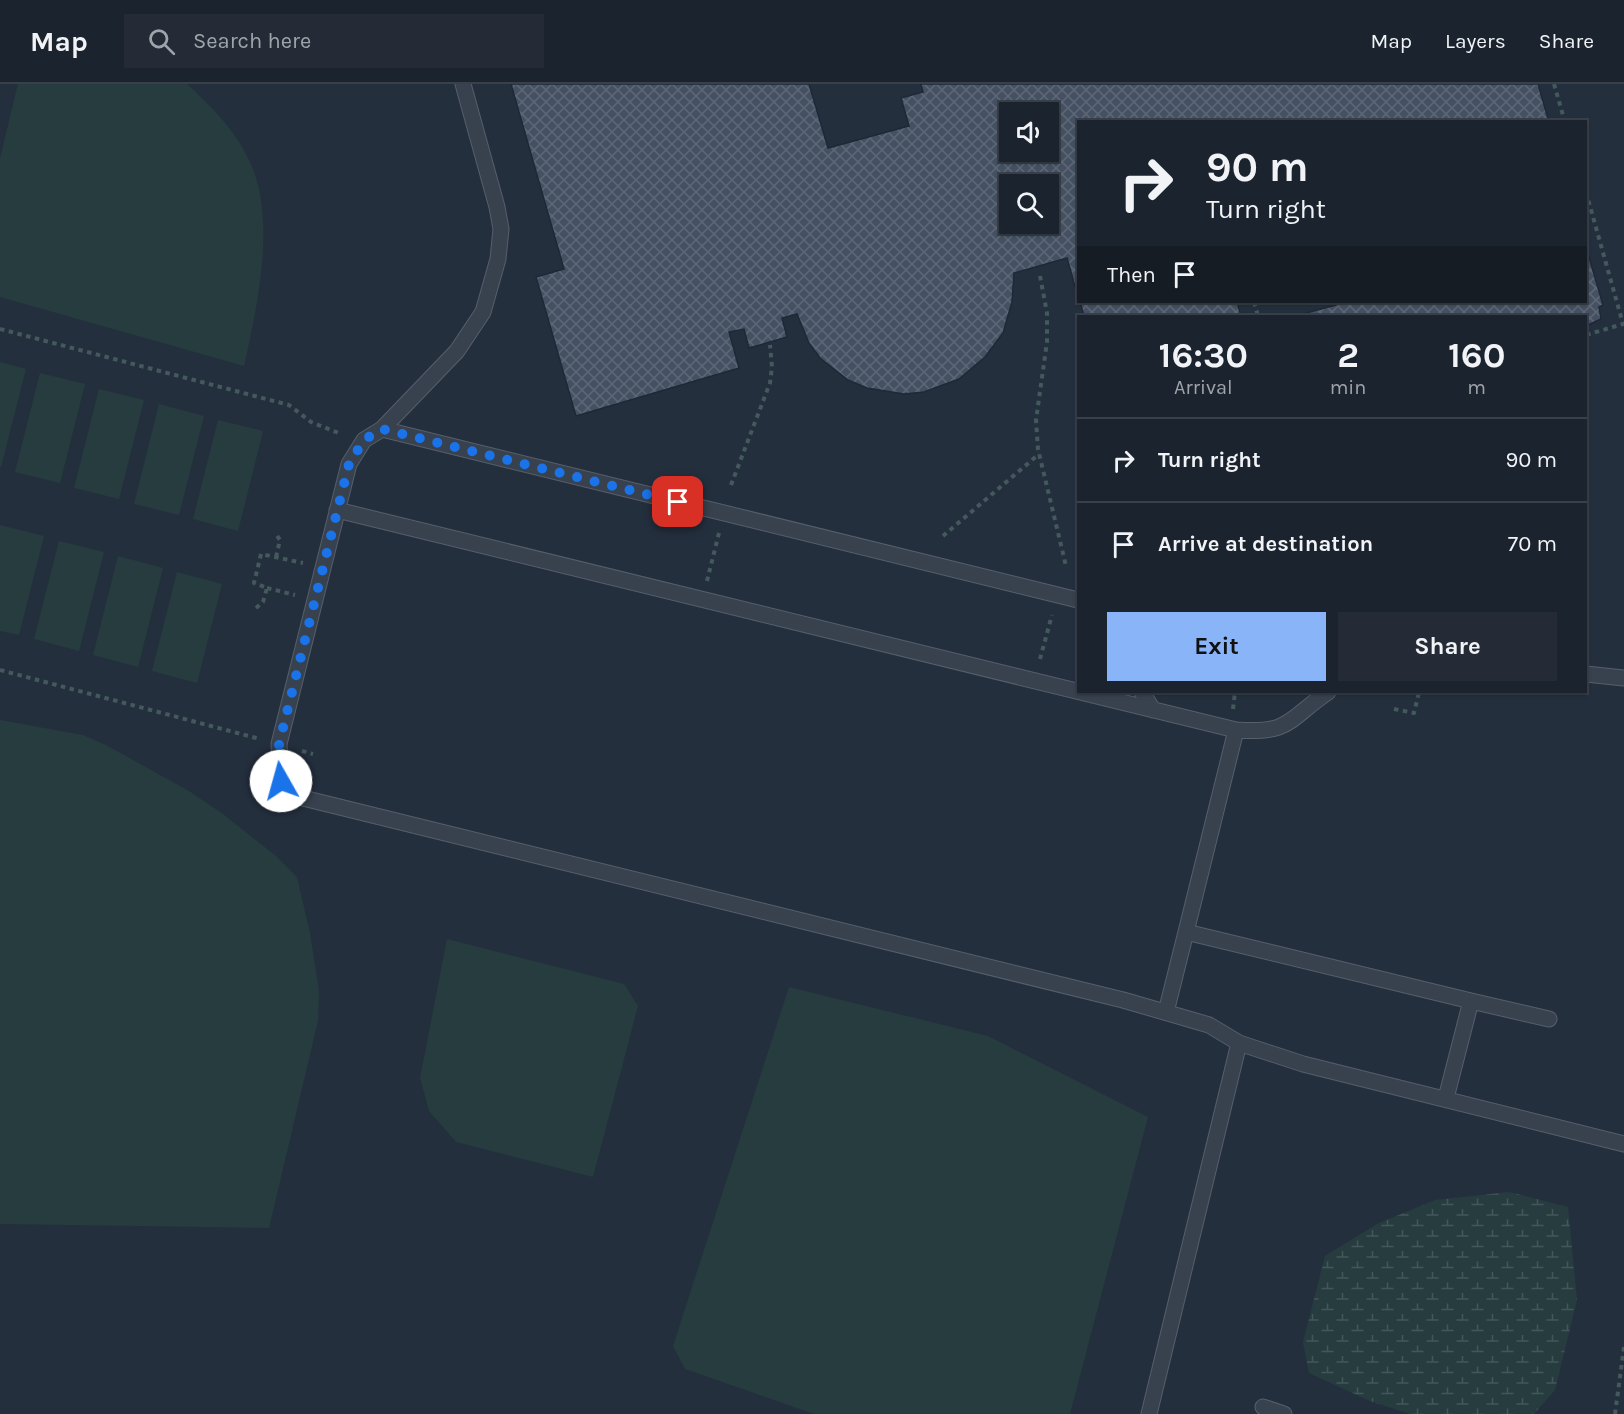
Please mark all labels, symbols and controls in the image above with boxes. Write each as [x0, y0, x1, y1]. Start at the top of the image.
search box [124, 14, 544, 68]
text: Map [30, 25, 88, 58]
icon: search [145, 25, 178, 58]
text: Search here [193, 28, 311, 54]
text: Map [1370, 29, 1412, 53]
text: Layers [1445, 29, 1506, 53]
text: Share [1539, 29, 1594, 53]
map controls [999, 102, 1059, 234]
button: sound [999, 102, 1059, 162]
text: 90 m [1206, 142, 1309, 192]
icon: right [1107, 144, 1185, 222]
button: search [999, 174, 1059, 234]
text: Turn right [1206, 193, 1326, 225]
icon: arrive [1168, 258, 1201, 291]
text: Then [1107, 262, 1156, 288]
text: 16:30 [1159, 334, 1248, 376]
text: 2 [1337, 334, 1359, 376]
text: 160 [1448, 334, 1505, 376]
text: Arrival [1174, 376, 1233, 399]
text: min [1330, 376, 1366, 399]
text: m [1467, 376, 1486, 399]
icon: right [1107, 444, 1140, 477]
text: Turn right [1158, 447, 1261, 473]
text: 90 m [1505, 447, 1557, 473]
pin [652, 476, 703, 527]
icon: arrive [661, 485, 694, 518]
icon: arrive [1107, 528, 1140, 561]
text: Arrive at destination [1158, 531, 1373, 557]
text: 70 m [1508, 531, 1557, 557]
button: Exit [1107, 612, 1326, 681]
button: Share [1338, 612, 1557, 681]
position arrow [249, 749, 313, 813]

